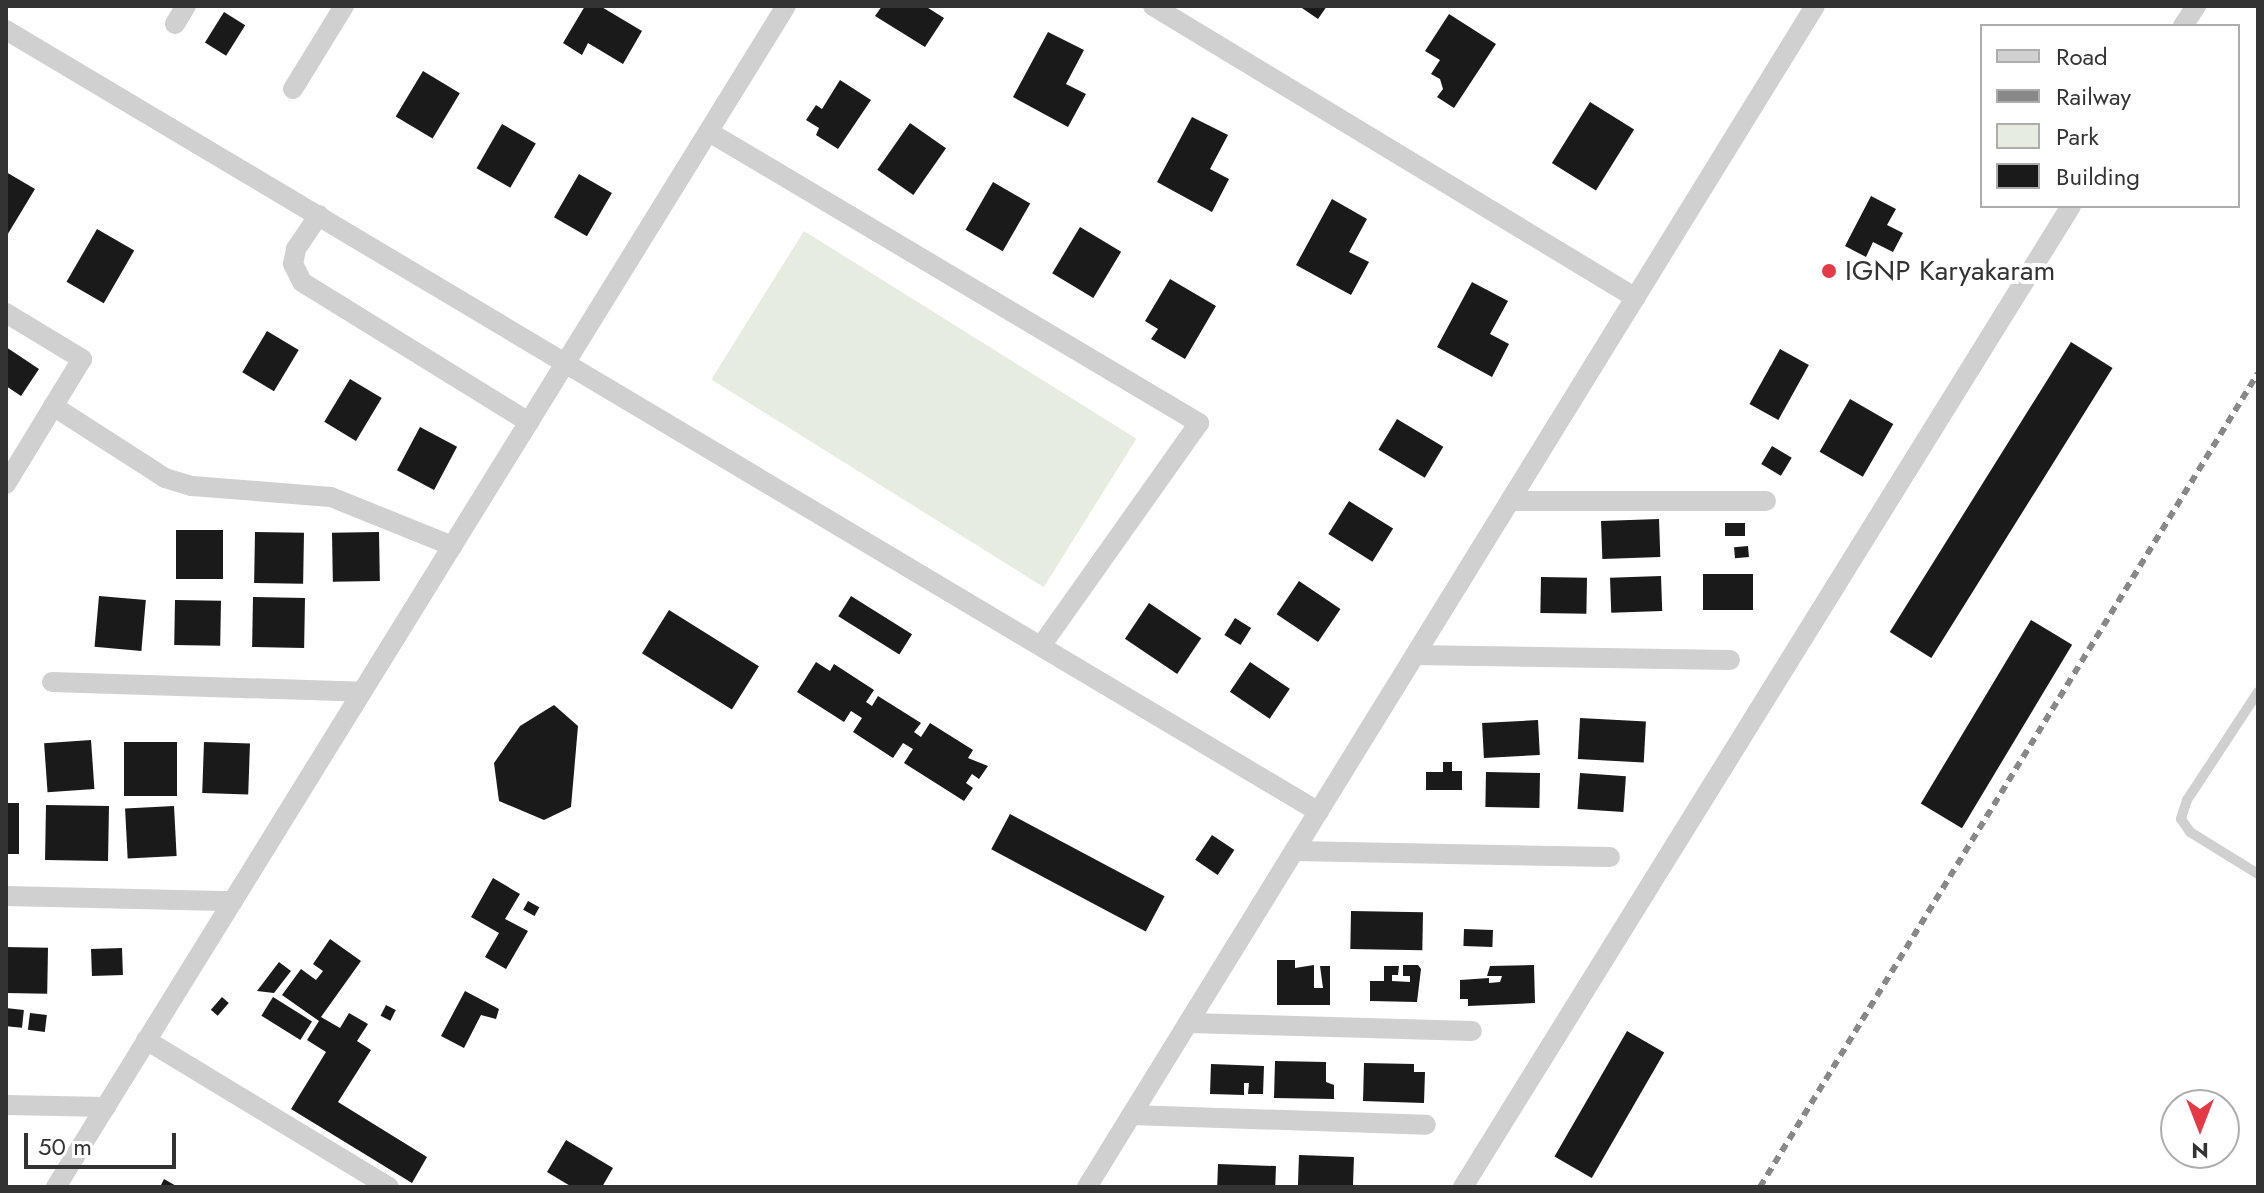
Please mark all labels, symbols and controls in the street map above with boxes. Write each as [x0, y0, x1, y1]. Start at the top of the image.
legend [1980, 24, 2240, 208]
text: Road [2056, 39, 2108, 74]
text: Railway [2056, 79, 2131, 114]
text: Park [2056, 119, 2099, 154]
text: Building [2056, 159, 2140, 194]
place label: IGNP Karyakaram [1845, 254, 2055, 288]
marker: IGNP Karyakaram [1820, 262, 1838, 280]
north arrow [2160, 1089, 2240, 1169]
scale bar [28, 1117, 180, 1167]
text: 50 m [38, 1129, 92, 1164]
text: N [2191, 1135, 2209, 1167]

